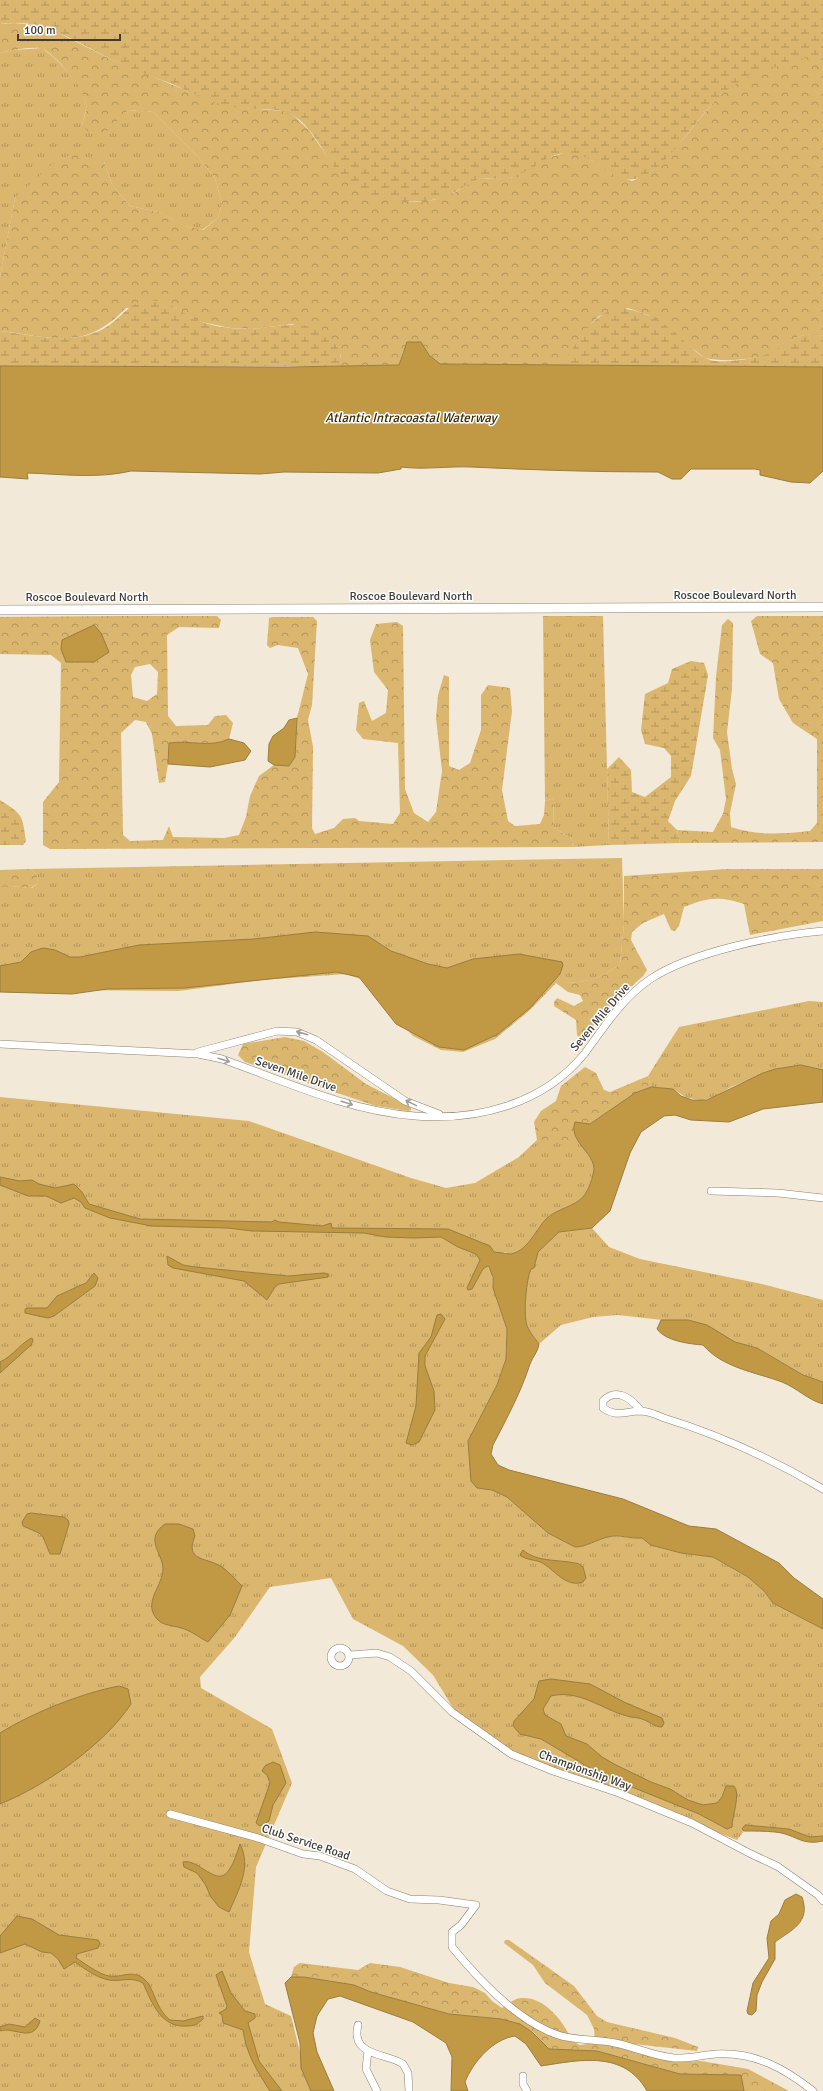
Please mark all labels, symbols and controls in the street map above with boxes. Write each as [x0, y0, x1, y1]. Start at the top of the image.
scale bar [18, 16, 120, 42]
text: 100 m [24, 23, 56, 38]
water label: Atlantic Intracoastal Waterway [325, 410, 499, 426]
street label: Roscoe Boulevard North [674, 588, 796, 603]
street label: Roscoe Boulevard North [350, 589, 472, 604]
street label: Roscoe Boulevard North [26, 590, 148, 605]
street label: Seven Mile Drive [567, 980, 633, 1055]
one-way arrow [295, 1029, 308, 1037]
street label: Seven Mile Drive [253, 1054, 338, 1095]
one-way arrow [218, 1057, 231, 1064]
one-way arrow [405, 1099, 417, 1107]
one-way arrow [340, 1100, 353, 1107]
street label: Championship Way [537, 1747, 633, 1794]
street label: Club Service Road [260, 1821, 352, 1864]

